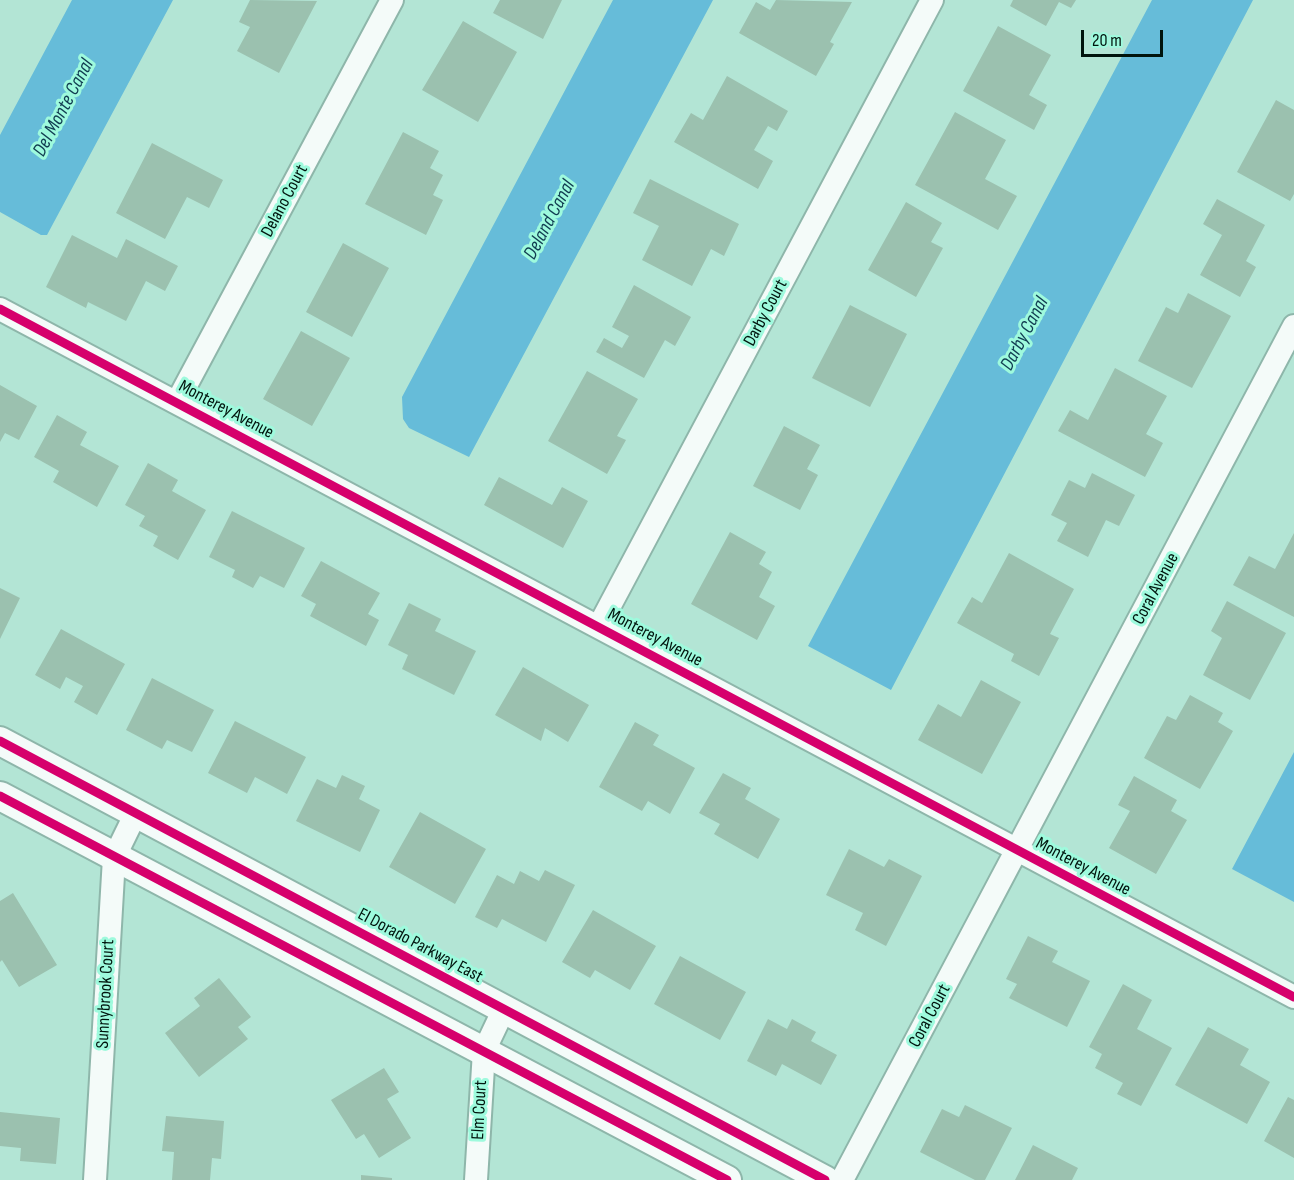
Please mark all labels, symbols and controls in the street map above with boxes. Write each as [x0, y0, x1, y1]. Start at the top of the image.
scale bar [1084, 18, 1166, 56]
text: 20 m [1092, 30, 1122, 51]
water label: Del Monte Canal [28, 55, 100, 161]
street label: Delano Court [257, 161, 313, 241]
water label: Deland Canal [519, 176, 581, 264]
street label: Darby Court [739, 276, 793, 350]
water label: Darby Canal [996, 293, 1054, 375]
street label: Monterey Avenue [175, 376, 277, 444]
street label: Coral Avenue [1128, 549, 1184, 629]
street label: Monterey Avenue [604, 604, 706, 672]
street label: Monterey Avenue [1032, 833, 1134, 901]
street label: El Dorado Parkway East [354, 904, 486, 988]
street label: Sunnybrook Court [92, 939, 120, 1049]
street label: Coral Court [904, 981, 956, 1051]
street label: Elm Court [468, 1080, 492, 1140]

